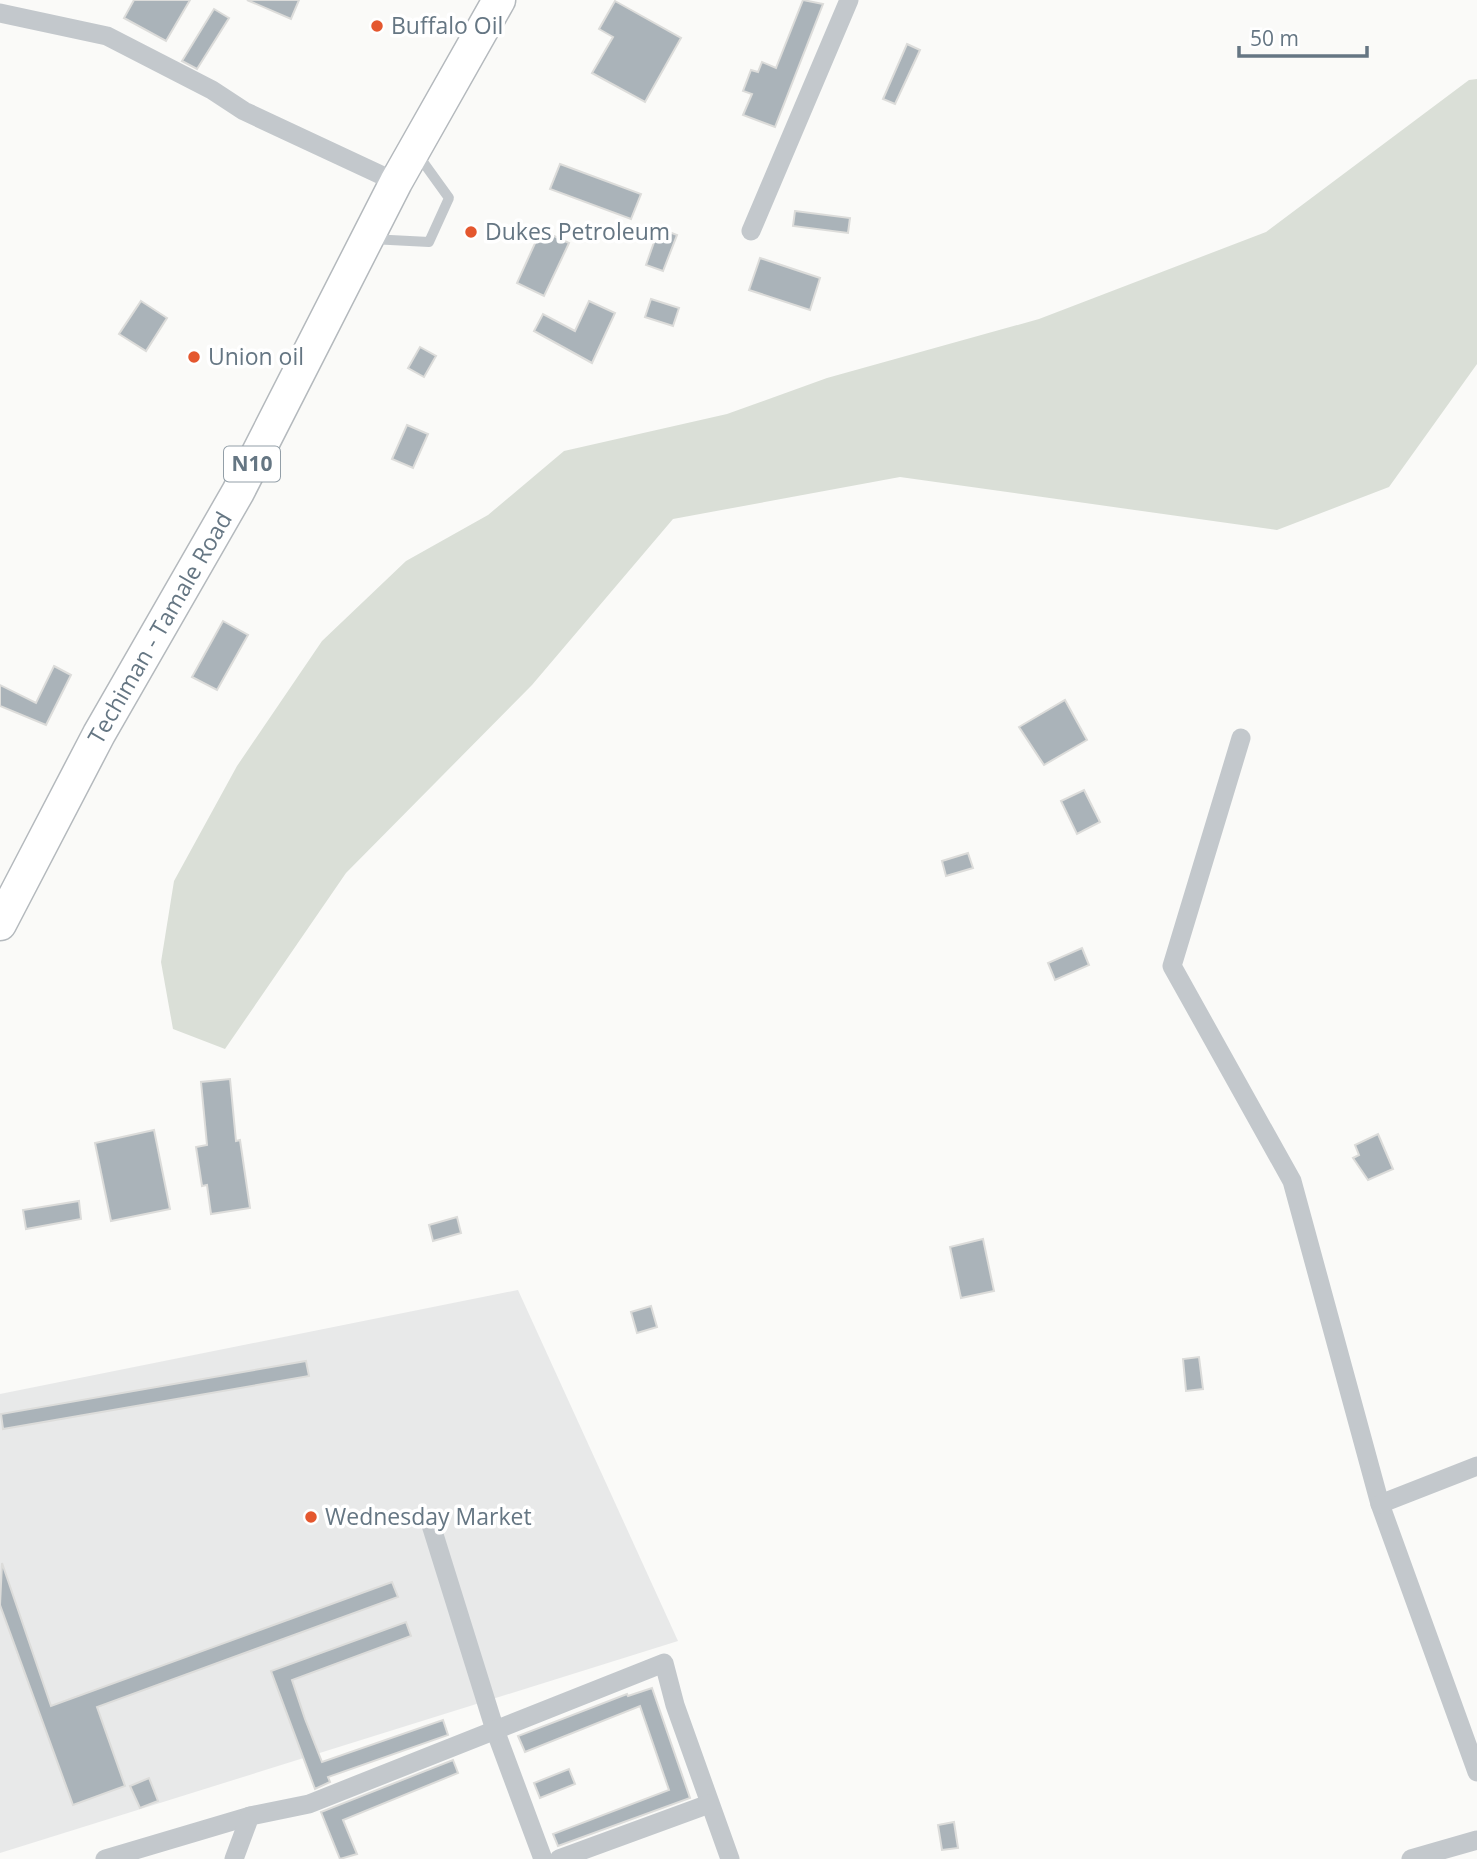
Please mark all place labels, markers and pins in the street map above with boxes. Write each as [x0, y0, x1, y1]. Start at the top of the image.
place label: Buffalo Oil [391, 9, 503, 41]
marker: Buffalo Oil [369, 18, 385, 34]
place label: Dukes Petroleum [485, 215, 670, 247]
marker: Dukes Petroleum [463, 224, 479, 240]
place label: Union oil [208, 340, 304, 372]
marker: Union oil [186, 349, 202, 365]
place label: Wednesday Market [325, 1500, 532, 1532]
marker: Wednesday Market [303, 1509, 319, 1525]

